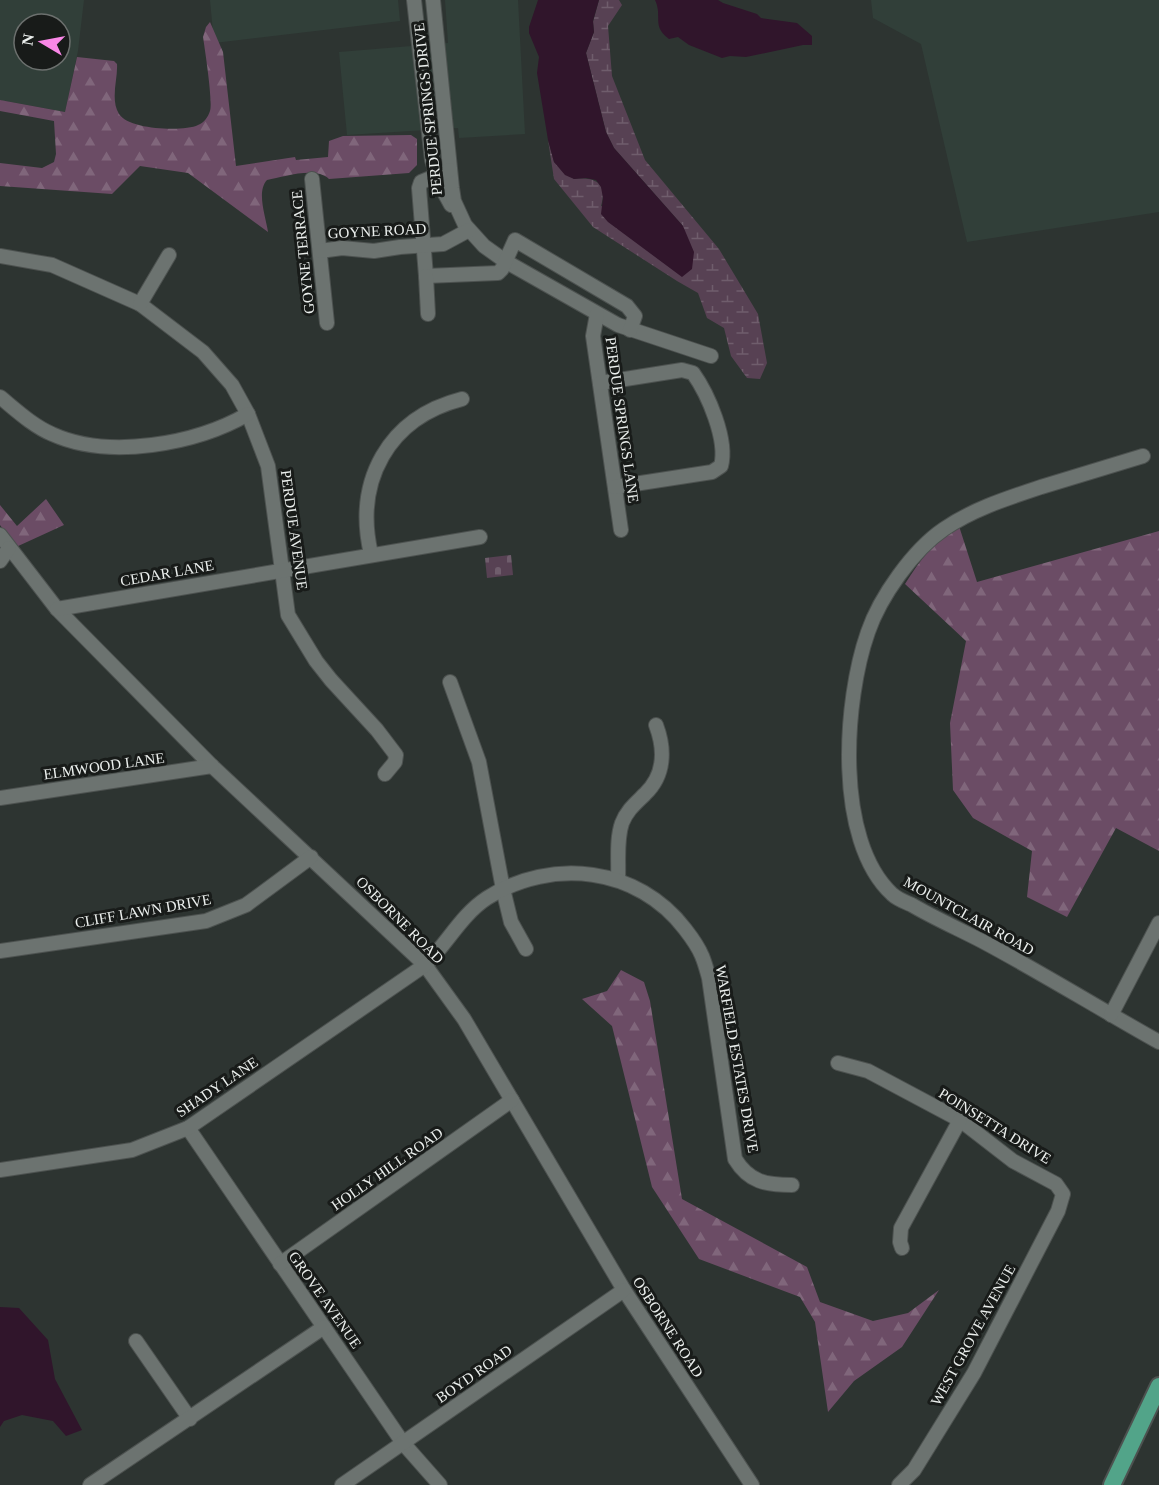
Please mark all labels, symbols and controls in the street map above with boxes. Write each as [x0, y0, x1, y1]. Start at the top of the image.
north arrow [12, 12, 72, 72]
street label: PERDUE SPRINGS DRIVE [411, 22, 445, 196]
text: N [18, 32, 37, 47]
street label: GOYNE TERRACE [289, 189, 317, 315]
street label: GOYNE ROAD [327, 220, 427, 242]
street label: PERDUE SPRINGS LANE [602, 336, 642, 504]
street label: PERDUE AVENUE [278, 469, 310, 591]
street label: CEDAR LANE [119, 557, 215, 589]
street label: ELMWOOD LANE [42, 750, 166, 782]
street label: OSBORNE ROAD [353, 873, 447, 967]
street label: MOUNTCLAIR ROAD [901, 874, 1037, 959]
street label: CLIFF LAWN DRIVE [74, 891, 212, 931]
street label: WARFIELD ESTATES DRIVE [713, 964, 761, 1154]
street label: SHADY LANE [173, 1054, 261, 1120]
street label: POINSETTA DRIVE [936, 1085, 1054, 1167]
street label: HOLLY HILL ROAD [328, 1124, 446, 1214]
street label: GROVE AVENUE [286, 1249, 364, 1351]
street label: WEST GROVE AVENUE [928, 1262, 1018, 1408]
street label: OSBORNE ROAD [630, 1274, 706, 1380]
street label: BOYD ROAD [433, 1342, 515, 1406]

